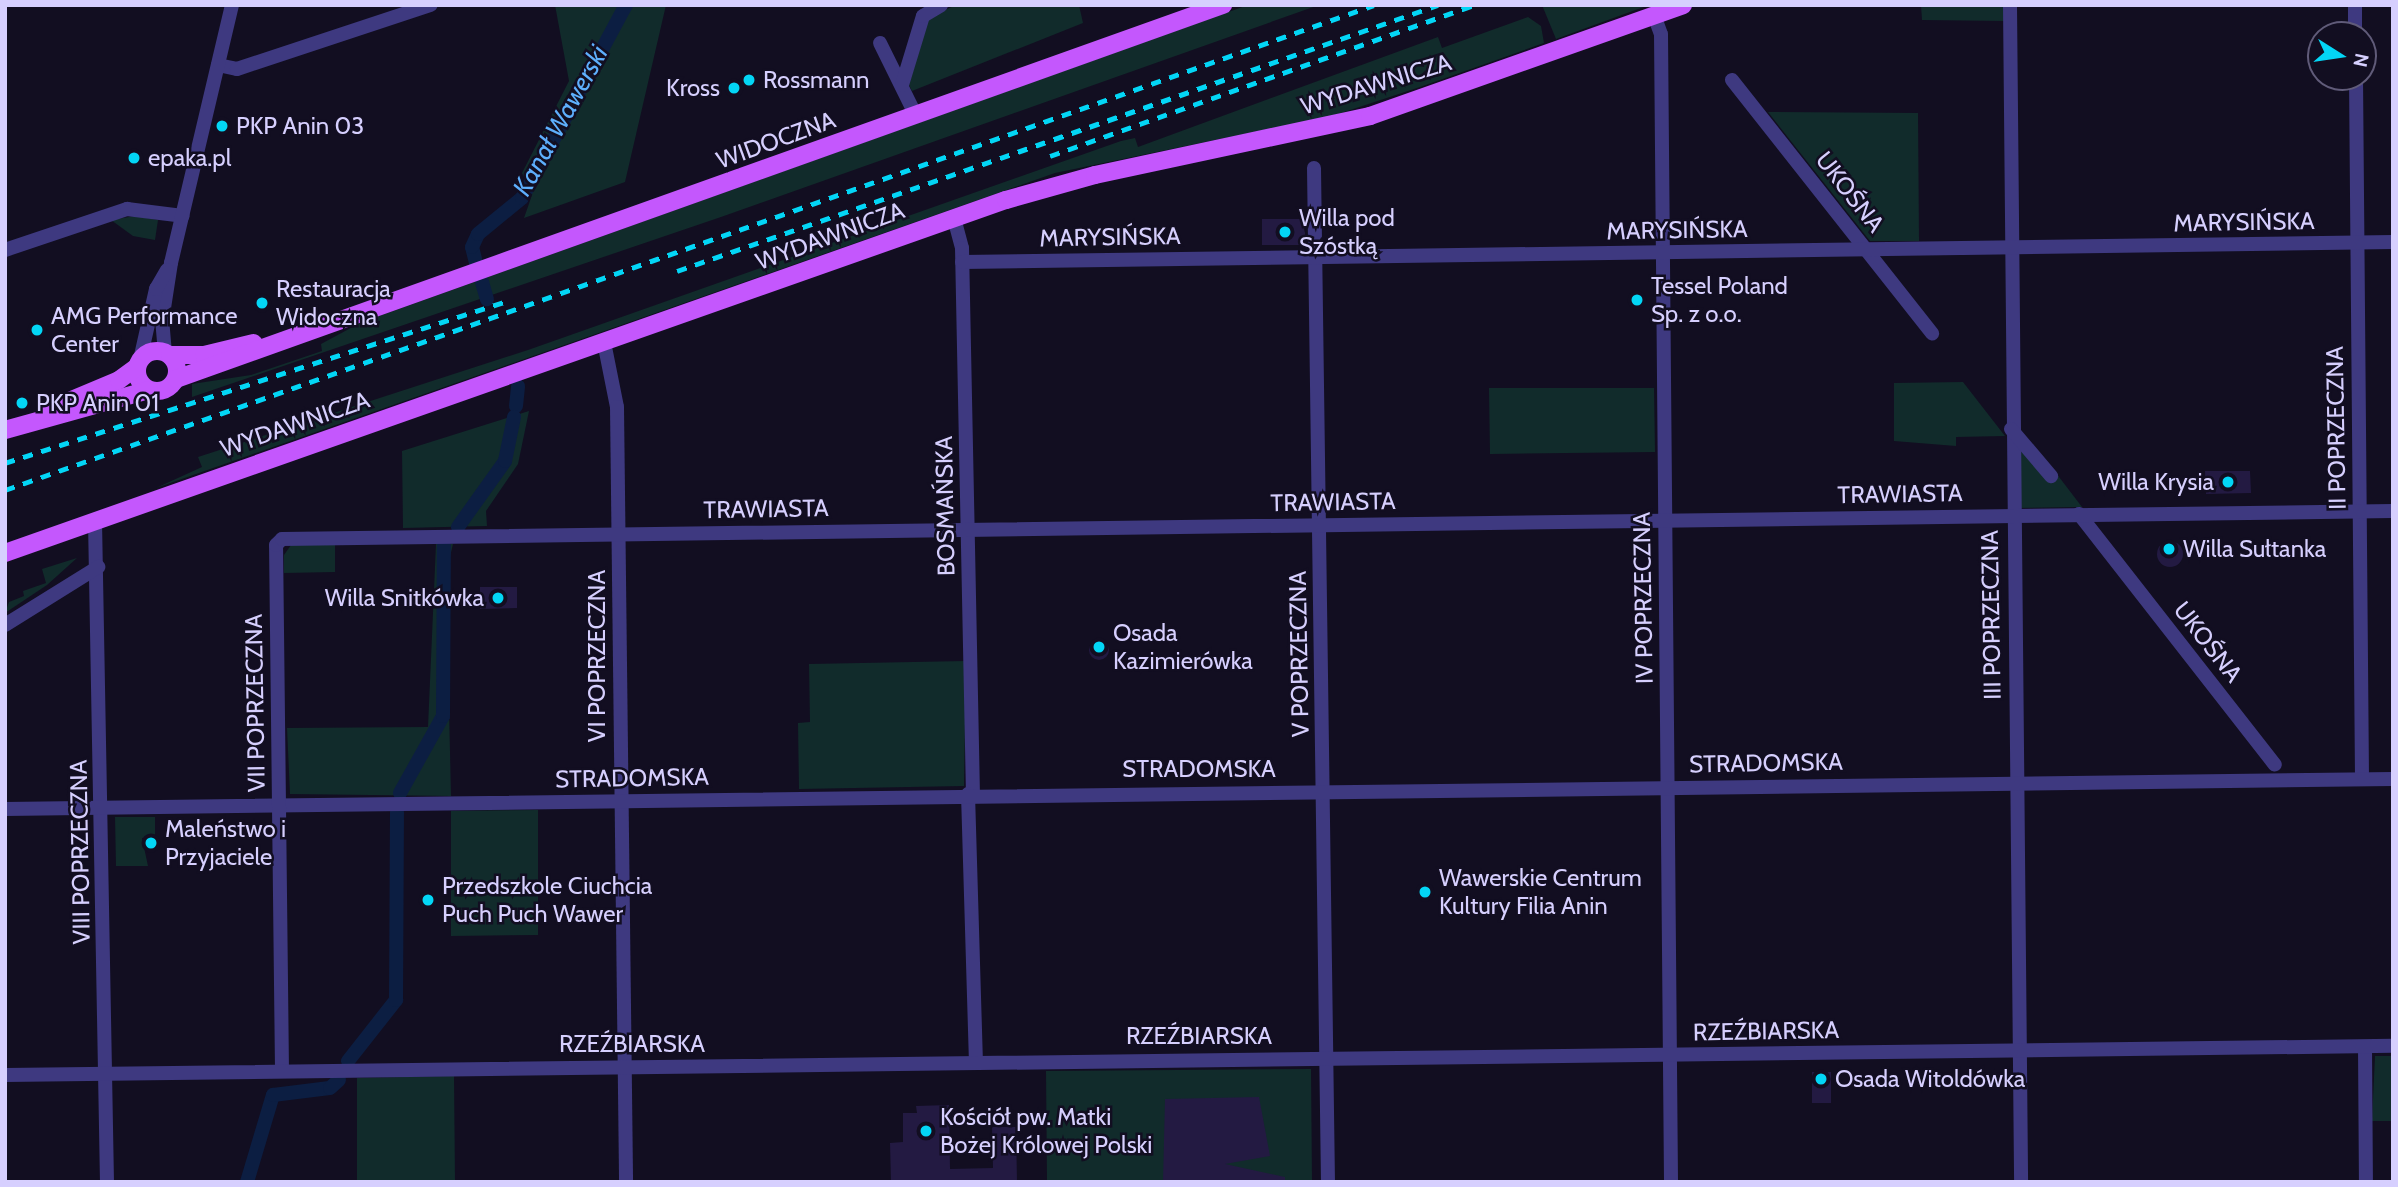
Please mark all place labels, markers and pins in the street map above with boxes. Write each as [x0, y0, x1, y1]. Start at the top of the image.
place label: Rossmann [763, 66, 869, 94]
marker: Rossmann [741, 72, 757, 88]
place label: Kross [666, 74, 720, 102]
marker: Kross [726, 80, 742, 96]
place label: PKP Anin 03 [236, 112, 364, 140]
marker: PKP Anin 03 [214, 118, 230, 134]
place label: epaka.pl [148, 144, 231, 172]
marker: epaka.pl [126, 150, 142, 166]
place label: Willa pod Szóstką [1299, 204, 1395, 260]
marker: Willa pod Szóstką [1277, 224, 1293, 240]
place label: Tessel Poland Sp. z o.o. [1651, 272, 1788, 328]
place label: Restauracja Widoczna [276, 275, 391, 331]
marker: Tessel Poland Sp. z o.o. [1629, 292, 1645, 308]
marker: Restauracja Widoczna [254, 295, 270, 311]
place label: AMG Performance Center [51, 302, 237, 358]
marker: AMG Performance Center [29, 322, 45, 338]
place label: PKP Anin 01 [36, 389, 159, 417]
marker: PKP Anin 01 [14, 395, 30, 411]
place label: Willa Krysia [2098, 468, 2214, 496]
marker: Willa Krysia [2220, 474, 2236, 490]
place label: Willa Sułtanka [2183, 535, 2326, 563]
marker: Willa Sułtanka [2161, 541, 2177, 557]
place label: Willa Snitkówka [325, 584, 484, 612]
marker: Willa Snitkówka [490, 590, 506, 606]
place label: Osada Kazimierówka [1113, 619, 1253, 675]
marker: Osada Kazimierówka [1091, 639, 1107, 655]
place label: Maleństwo i Przyjaciele [165, 815, 286, 871]
marker: Maleństwo i Przyjaciele [143, 835, 159, 851]
place label: Wawerskie Centrum Kultury Filia Anin [1439, 864, 1642, 920]
place label: Przedszkole Ciuchcia Puch Puch Wawer [442, 872, 652, 928]
marker: Wawerskie Centrum Kultury Filia Anin [1417, 884, 1433, 900]
marker: Przedszkole Ciuchcia Puch Puch Wawer [420, 892, 436, 908]
place label: Osada Witoldówka [1835, 1065, 2025, 1093]
marker: Osada Witoldówka [1813, 1071, 1829, 1087]
place label: Kościół pw. Matki Bożej Królowej Polski [940, 1103, 1152, 1159]
marker: Kościół pw. Matki Bożej Królowej Polski [918, 1123, 934, 1139]

